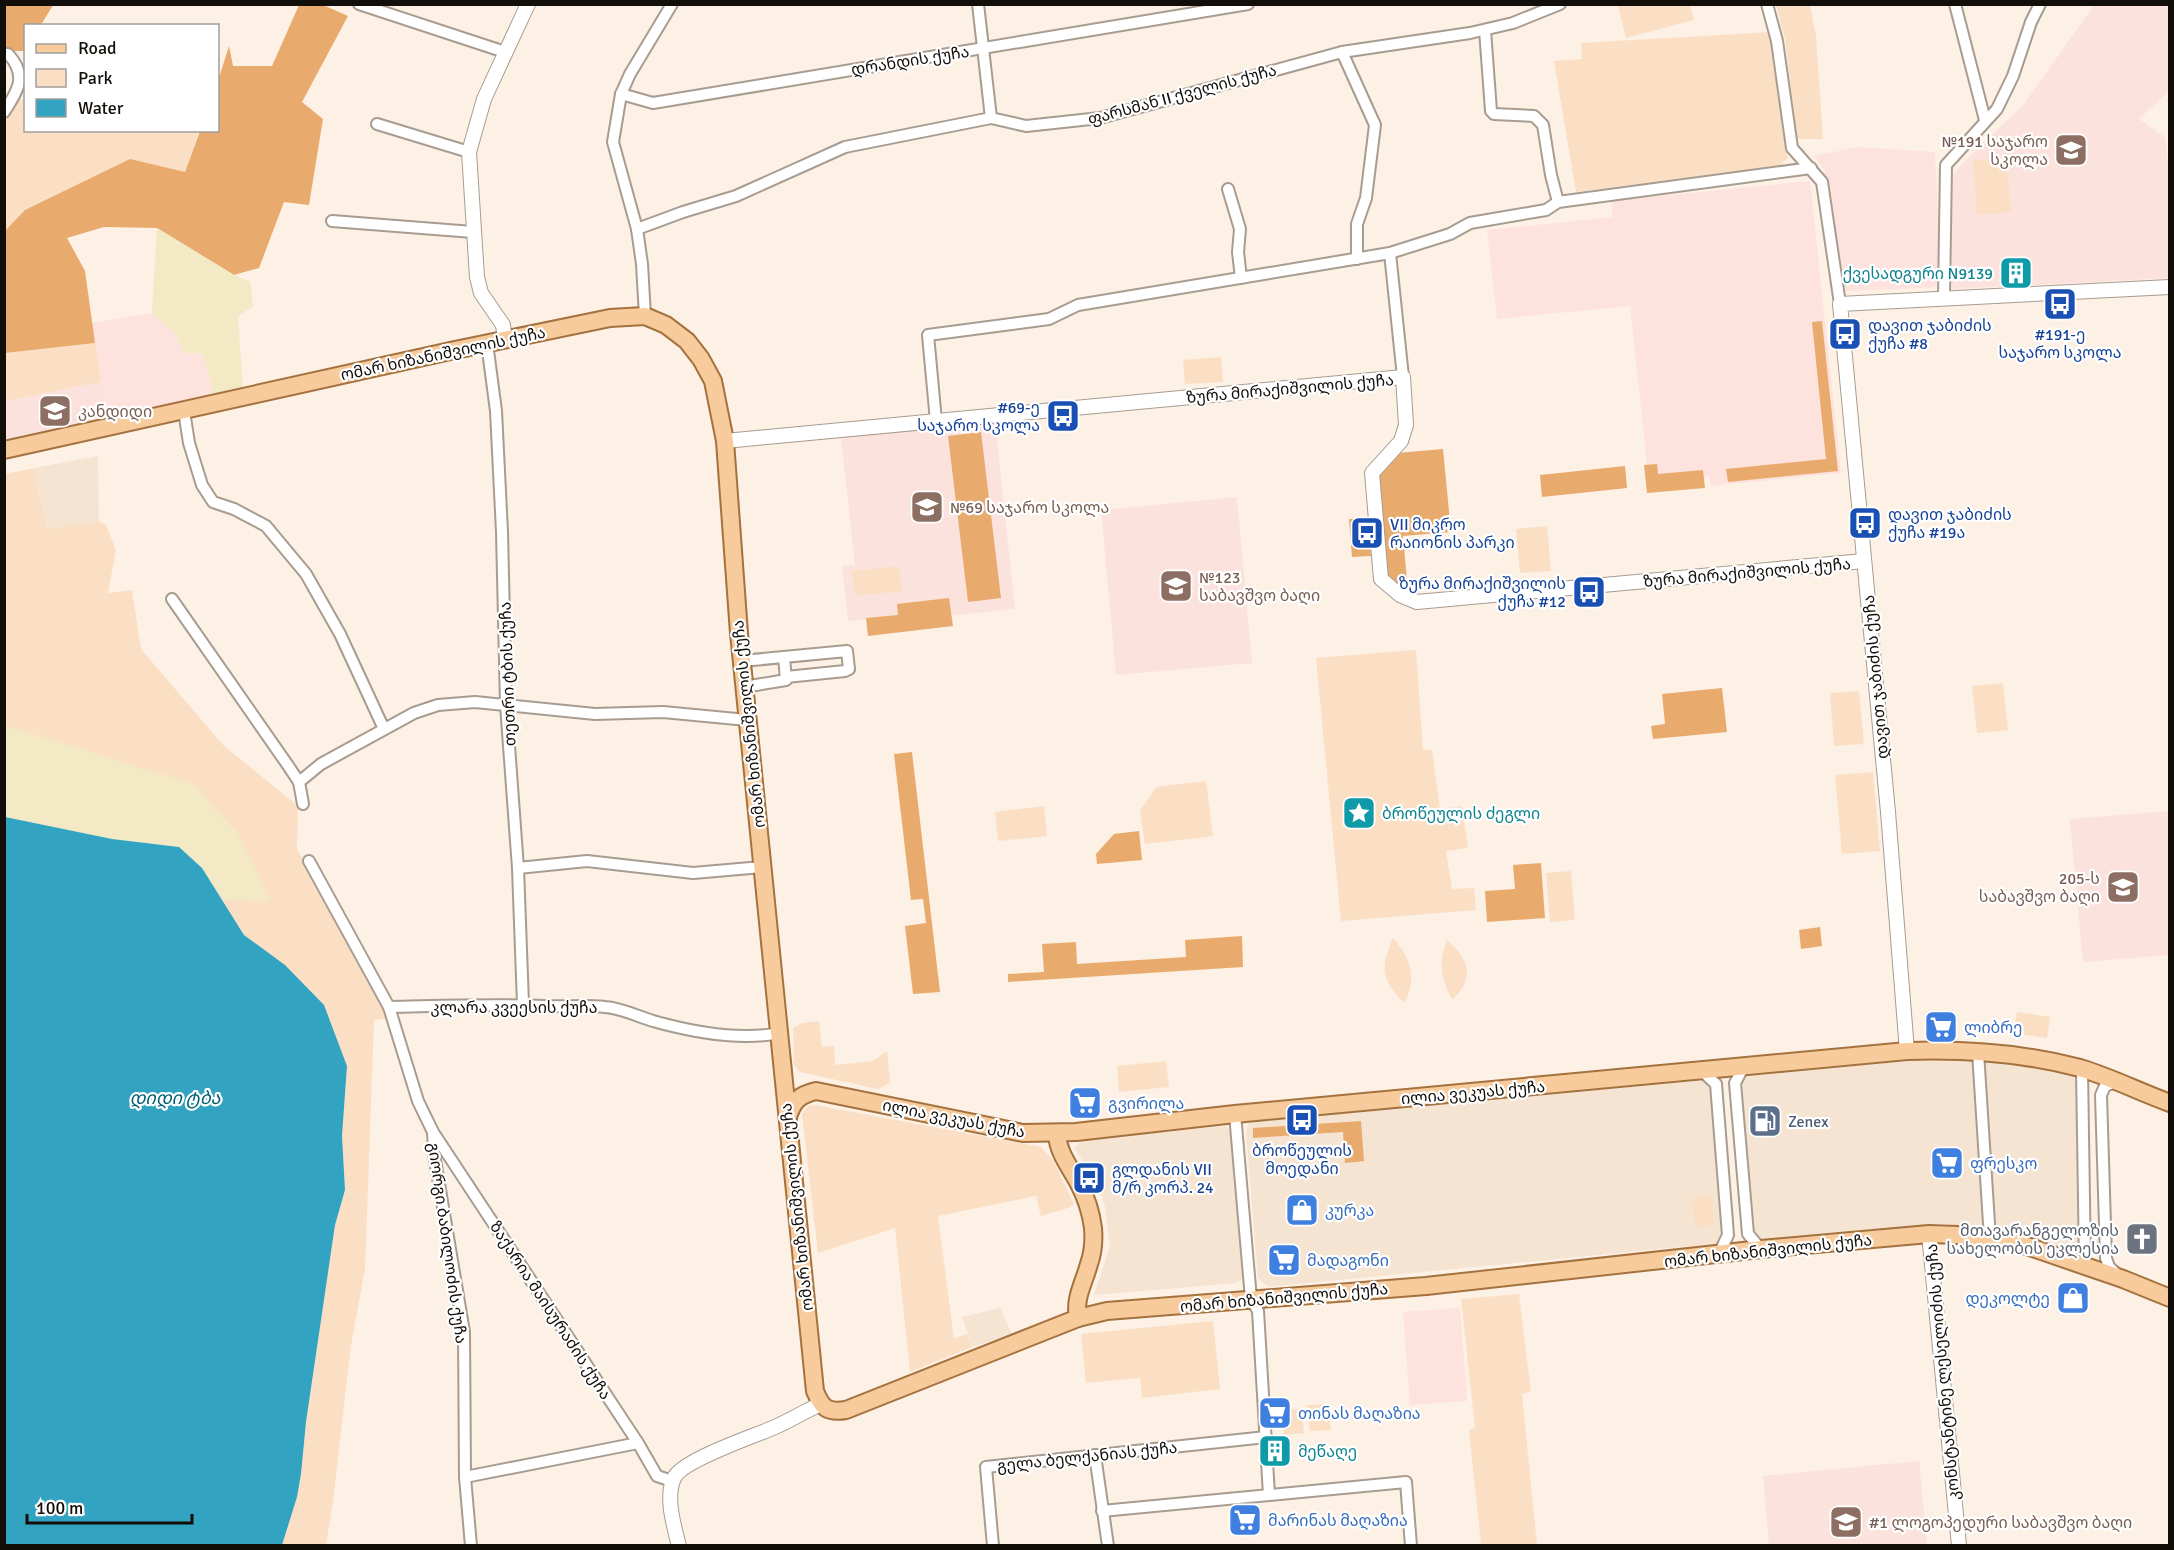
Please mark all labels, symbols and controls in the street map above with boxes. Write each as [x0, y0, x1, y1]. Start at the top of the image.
legend [24, 24, 219, 132]
text: Road [78, 37, 117, 59]
street label: დრანდის ქუჩა [850, 42, 971, 80]
street label: ფარსმან II ქველის ქუჩა [1086, 60, 1279, 130]
text: Park [78, 67, 113, 89]
text: Water [78, 97, 124, 119]
place label: №191 საჯარო სკოლა [1942, 132, 2048, 170]
school or university icon: №191 საჯარო სკოლა [2053, 132, 2089, 168]
building icon: ქვესადგური N9139 [1998, 255, 2034, 291]
place label: ქვესადგური N9139 [1843, 264, 1993, 284]
bus stop icon: #191-ე საჯარო სკოლა [2042, 286, 2078, 322]
bus stop icon: დავით ჯაბიძის ქუჩა #8 [1827, 316, 1863, 352]
place label: დავით ჯაბიძის ქუჩა #8 [1868, 316, 1992, 354]
street label: ომარ ხიზანიშვილის ქუჩა [339, 322, 547, 385]
place label: #191-ე საჯარო სკოლა [1999, 325, 2121, 363]
street label: ზურა მირაქიშვილის ქუჩა [1186, 370, 1395, 408]
school or university icon: კანდიდი [37, 393, 73, 429]
place label: #69-ე საჯარო სკოლა [917, 398, 1040, 436]
bus stop icon: #69-ე საჯარო სკოლა [1045, 398, 1081, 434]
place label: კანდიდი [78, 402, 152, 422]
school or university icon: №69 საჯარო სკოლა [909, 489, 945, 525]
place label: №69 საჯარო სკოლა [950, 498, 1109, 518]
bus stop icon: დავით ჯაბიძის ქუჩა #19ა [1847, 505, 1883, 541]
place label: დავით ჯაბიძის ქუჩა #19ა [1888, 505, 2012, 543]
bus stop icon: VII მიკრო რაიონის პარკი [1349, 515, 1385, 551]
place label: VII მიკრო რაიონის პარკი [1390, 515, 1515, 553]
street label: ზურა მირაქიშვილის ქუჩა [1643, 554, 1852, 592]
school or university icon: №123 საბავშვო ბაღი [1158, 568, 1194, 604]
place label: №123 საბავშვო ბაღი [1199, 568, 1320, 606]
place label: ზურა მირაქიშვილის ქუჩა #12 [1399, 574, 1566, 612]
bus stop icon: ზურა მირაქიშვილის ქუჩა #12 [1571, 574, 1607, 610]
street label: დავით ჯაბიძის ქუჩა [1859, 594, 1893, 760]
street label: თეთრი ტბის ქუჩა [495, 601, 521, 747]
street label: ომარ ხიზანიშვილის ქუჩა [728, 619, 770, 829]
place icon: ბროწეულის ძეგლი [1341, 795, 1377, 831]
place label: ბროწეულის ძეგლი [1382, 804, 1540, 824]
place label: 205-ს საბავშვო ბაღი [1979, 869, 2100, 907]
school or university icon: 205-ს საბავშვო ბაღი [2105, 869, 2141, 905]
street label: კლარა კვეესის ქუჩა [431, 998, 597, 1018]
supermarket icon: ლიბრე [1923, 1009, 1959, 1045]
place label: ლიბრე [1964, 1018, 2022, 1038]
street label: ილია ვეკუას ქუჩა [1400, 1077, 1546, 1109]
supermarket icon: გვირილა [1067, 1085, 1103, 1121]
water label: დიდი ტბა [130, 1087, 221, 1109]
place label: გვირილა [1108, 1094, 1184, 1114]
street label: ილია ვეკუას ქუჩა [881, 1095, 1027, 1143]
street label: ომარ ხიზანიშვილის ქუჩა [776, 1102, 818, 1312]
bus stop icon: ბროწეულის მოედანი [1284, 1102, 1320, 1138]
fuel station icon: Zenex [1747, 1103, 1783, 1139]
place label: Zenex [1788, 1112, 1829, 1132]
street label: გიორგი ბაბილოძის ქუჩა [423, 1141, 471, 1345]
place label: ბროწეულის მოედანი [1252, 1141, 1352, 1179]
supermarket icon: ფრესკო [1929, 1145, 1965, 1181]
place label: ფრესკო [1970, 1154, 2037, 1174]
bus stop icon: გლდანის VII მ/რ კორპ. 24 [1071, 1160, 1107, 1196]
place label: გლდანის VII მ/რ კორპ. 24 [1112, 1160, 1214, 1198]
shop icon: კურკა [1284, 1192, 1320, 1228]
place label: კურკა [1325, 1201, 1374, 1221]
street label: ზაქარია მაისურაძის ქუჩა [485, 1218, 615, 1403]
place label: მთავარანგელოზის სახელობის ეკლესია [1947, 1221, 2119, 1259]
church icon: მთავარანგელოზის სახელობის ეკლესია [2124, 1221, 2160, 1257]
street label: ომარ ხიზანიშვილის ქუჩა [1663, 1230, 1873, 1272]
supermarket icon: მადაგონი [1266, 1242, 1302, 1278]
street label: კონსტანტინე ლესელიძის ქუჩა [1922, 1243, 1964, 1501]
place label: მადაგონი [1307, 1251, 1389, 1271]
street label: ომარ ხიზანიშვილის ქუჩა [1179, 1279, 1389, 1317]
shop icon: დეკოლტე [2055, 1280, 2091, 1316]
place label: დეკოლტე [1966, 1289, 2050, 1309]
supermarket icon: თინას მაღაზია [1257, 1395, 1293, 1431]
place label: თინას მაღაზია [1298, 1404, 1421, 1424]
building icon: მეწაღე [1257, 1433, 1293, 1469]
street label: გელა ბელქანიას ქუჩა [996, 1438, 1178, 1476]
place label: მეწაღე [1298, 1442, 1357, 1462]
scale bar [27, 1487, 192, 1525]
text: 100 m [36, 1497, 83, 1519]
supermarket icon: მარინას მაღაზია [1227, 1502, 1263, 1538]
school or university icon: #1 ლოგოპედური საბავშვო ბაღი [1828, 1504, 1864, 1540]
place label: მარინას მაღაზია [1268, 1511, 1408, 1531]
place label: #1 ლოგოპედური საბავშვო ბაღი [1869, 1513, 2132, 1533]

